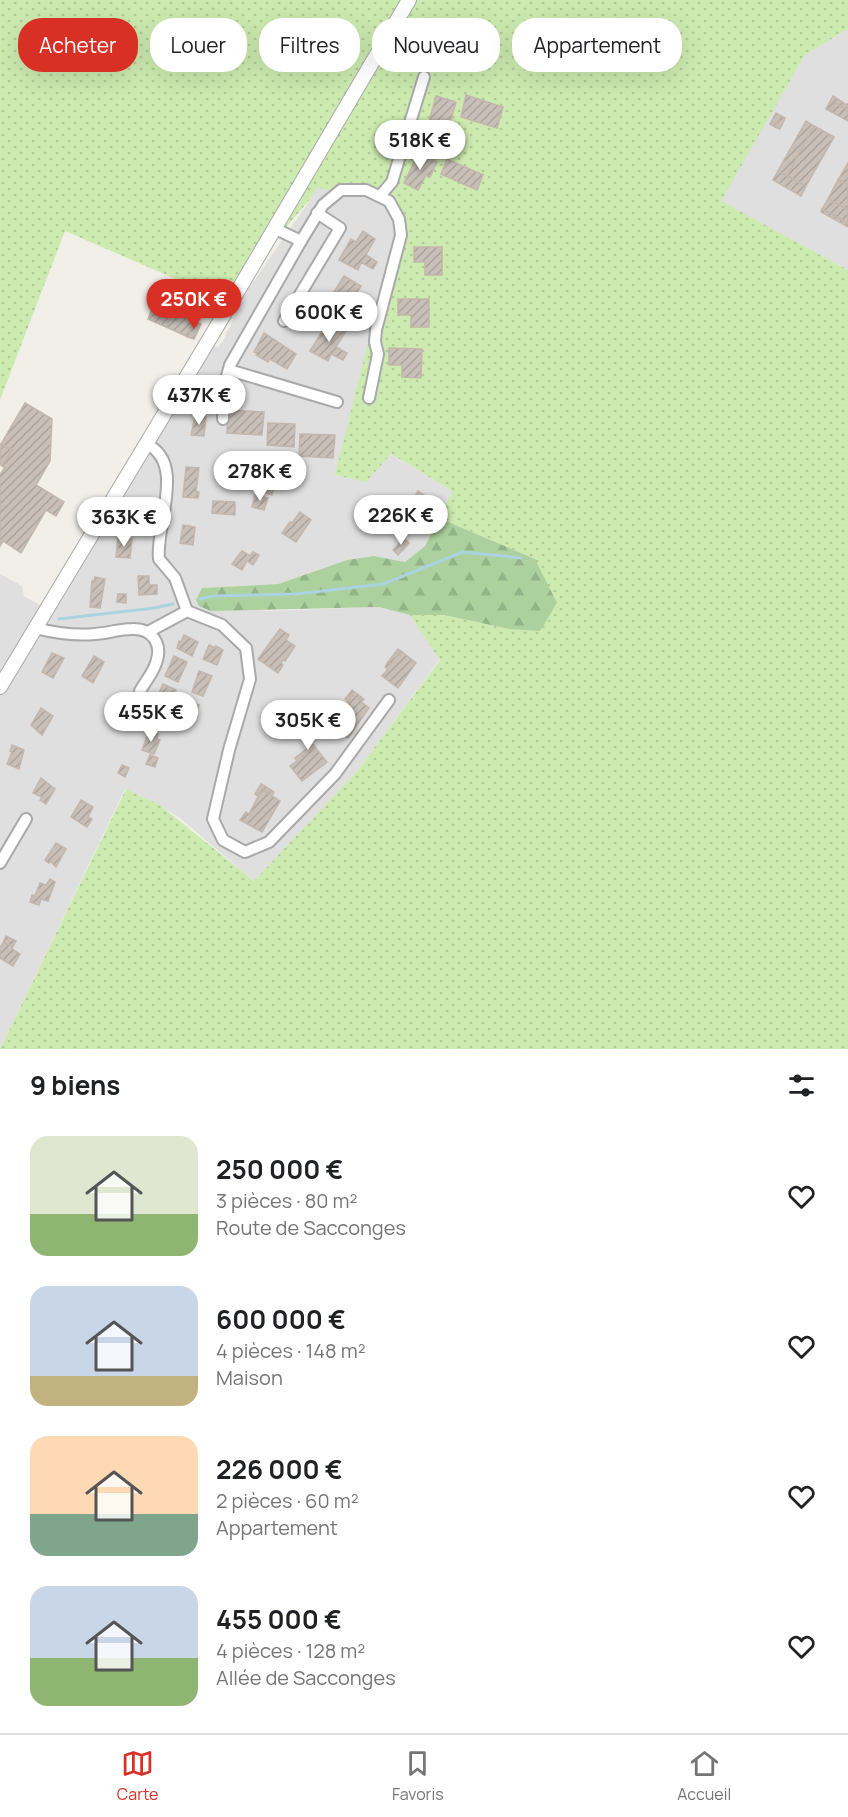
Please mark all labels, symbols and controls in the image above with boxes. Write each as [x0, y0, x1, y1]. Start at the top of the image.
chip: Acheter [18, 18, 138, 72]
chip: Louer [150, 18, 247, 72]
chip: Filtres [259, 18, 360, 72]
chip: Nouveau [372, 18, 500, 72]
chip: Appartement [512, 18, 682, 72]
pin: 518K € [371, 120, 469, 171]
text: 518K € [389, 126, 451, 153]
pin: 250K € [145, 279, 243, 330]
text: 250K € [161, 285, 227, 312]
pin: 600K € [280, 292, 378, 343]
text: 600K € [295, 298, 363, 325]
pin: 437K € [150, 375, 248, 426]
text: 437K € [167, 381, 231, 408]
pin: 278K € [211, 451, 309, 502]
text: 278K € [227, 457, 293, 484]
pin: 226K € [352, 495, 450, 546]
pin: 363K € [75, 497, 173, 548]
text: 226K € [368, 501, 434, 528]
text: 363K € [91, 503, 157, 530]
pin: 455K € [102, 692, 200, 743]
text: 455K € [118, 698, 184, 725]
pin: 305K € [259, 700, 357, 751]
text: 305K € [275, 706, 341, 733]
text: 9 biens [30, 1067, 120, 1103]
icon: filters [785, 1069, 818, 1102]
text: 250 000 € [216, 1151, 343, 1187]
icon: home [78, 1160, 150, 1232]
icon: heart [785, 1180, 818, 1213]
text: 3 pièces · 80 m² [216, 1187, 358, 1214]
text: Route de Sacconges [216, 1214, 406, 1241]
text: 600 000 € [216, 1301, 346, 1337]
icon: home [78, 1310, 150, 1382]
icon: heart [785, 1330, 818, 1363]
text: 4 pièces · 148 m² [216, 1337, 366, 1364]
text: Maison [216, 1364, 283, 1391]
text: 226 000 € [216, 1451, 343, 1487]
icon: home [78, 1460, 150, 1532]
icon: heart [785, 1480, 818, 1513]
text: 2 pièces · 60 m² [216, 1487, 359, 1514]
text: Appartement [216, 1514, 338, 1541]
text: 455 000 € [216, 1601, 342, 1637]
icon: home [78, 1610, 150, 1682]
icon: heart [785, 1630, 818, 1663]
text: 4 pièces · 128 m² [216, 1637, 365, 1664]
text: Allée de Sacconges [216, 1664, 396, 1691]
tab: Carte [117, 1747, 158, 1805]
tab: Favoris [392, 1747, 444, 1805]
tab: Accueil [677, 1747, 731, 1805]

